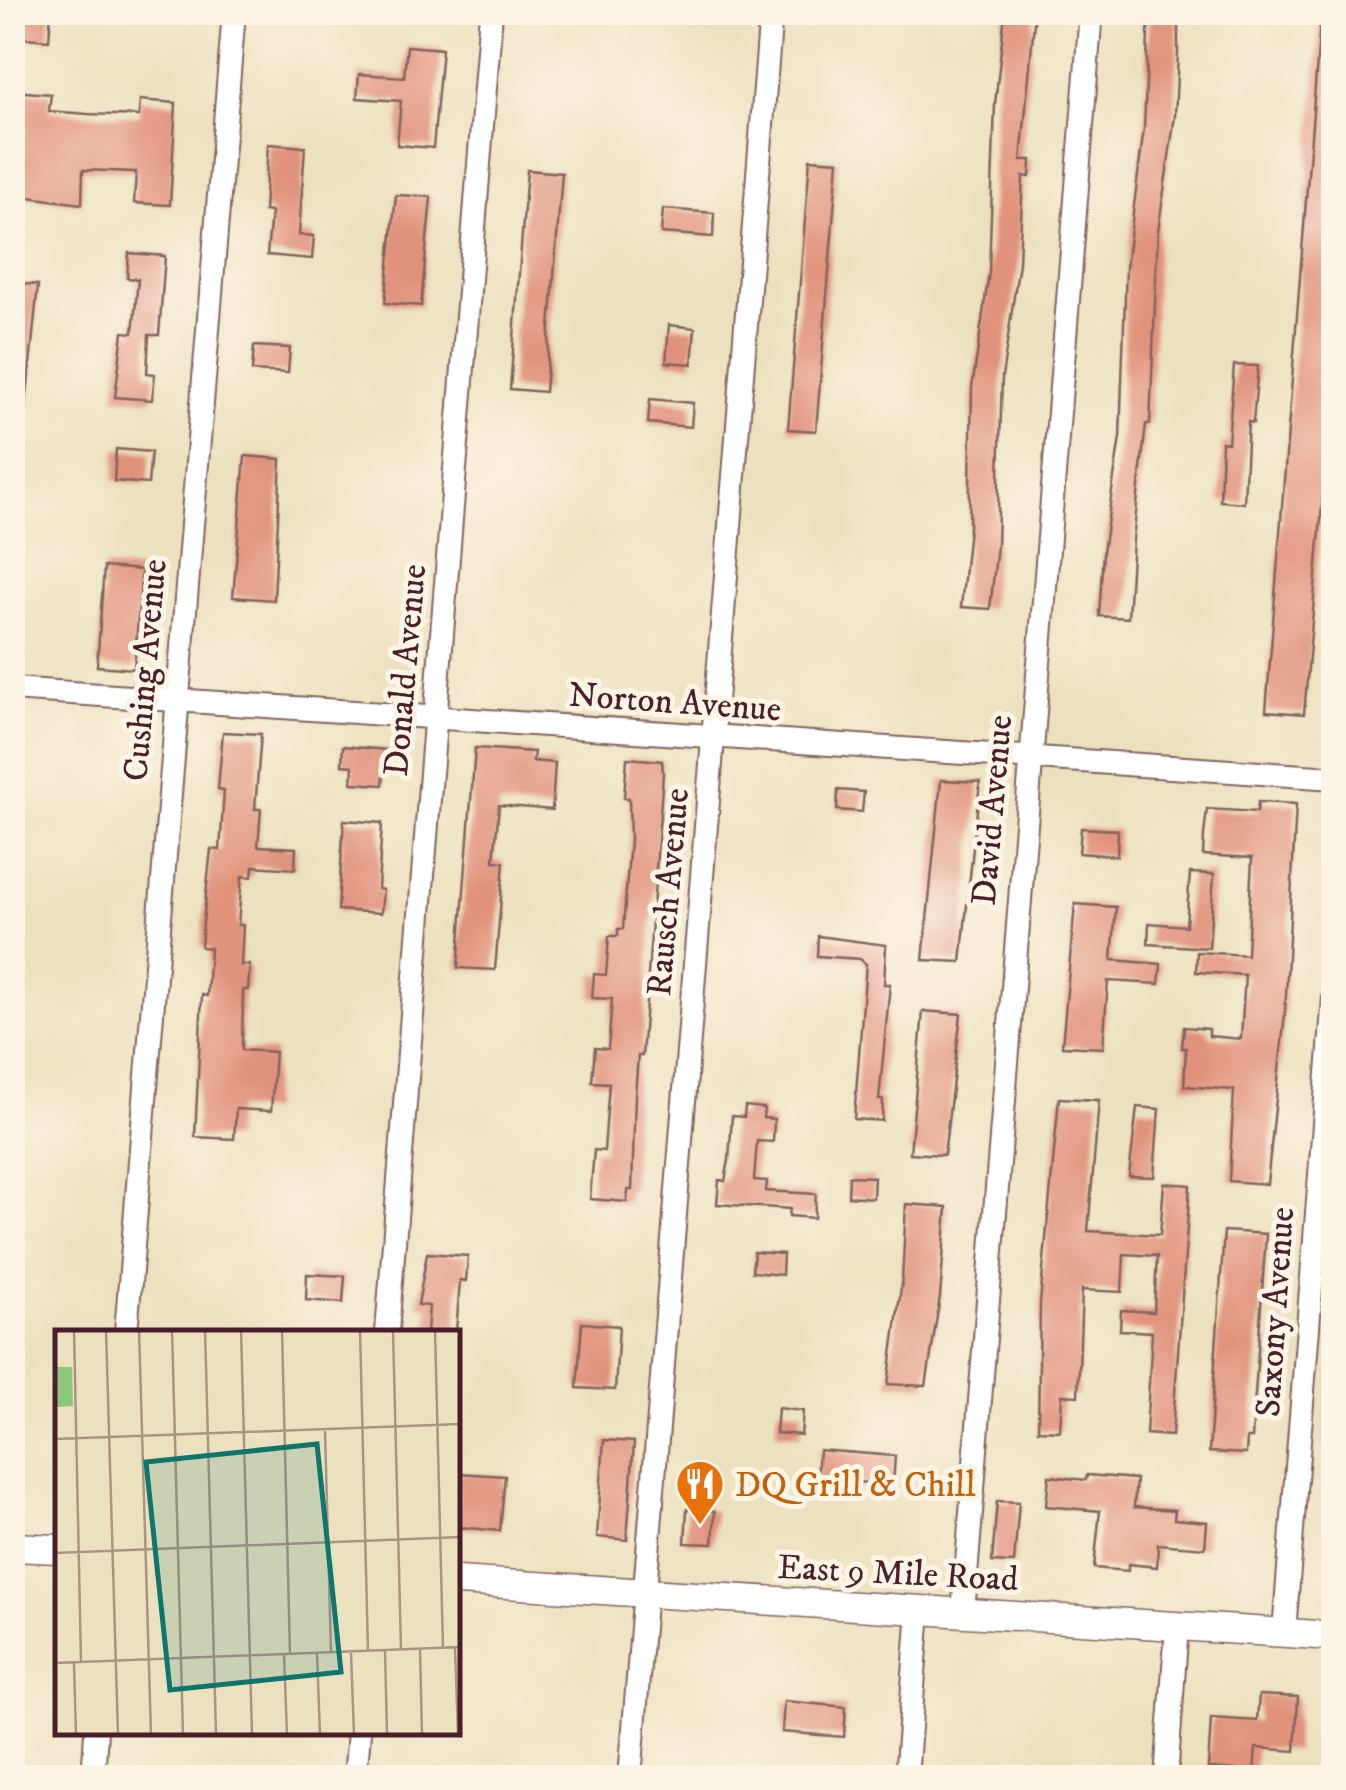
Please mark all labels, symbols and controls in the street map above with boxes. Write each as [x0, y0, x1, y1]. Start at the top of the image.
street label: Cushing Avenue [114, 557, 178, 783]
street label: Donald Avenue [375, 562, 437, 778]
street label: Norton Avenue [567, 674, 783, 732]
street label: David Avenue [963, 713, 1023, 907]
street label: Rausch Avenue [638, 786, 700, 998]
street label: Saxony Avenue [1247, 1206, 1305, 1419]
inset map [55, 1330, 460, 1735]
restaurant icon: DQ Grill & Chill [674, 1458, 726, 1526]
place label: DQ Grill & Chill [735, 1464, 976, 1508]
street label: East 9 Mile Road [776, 1546, 1020, 1602]

